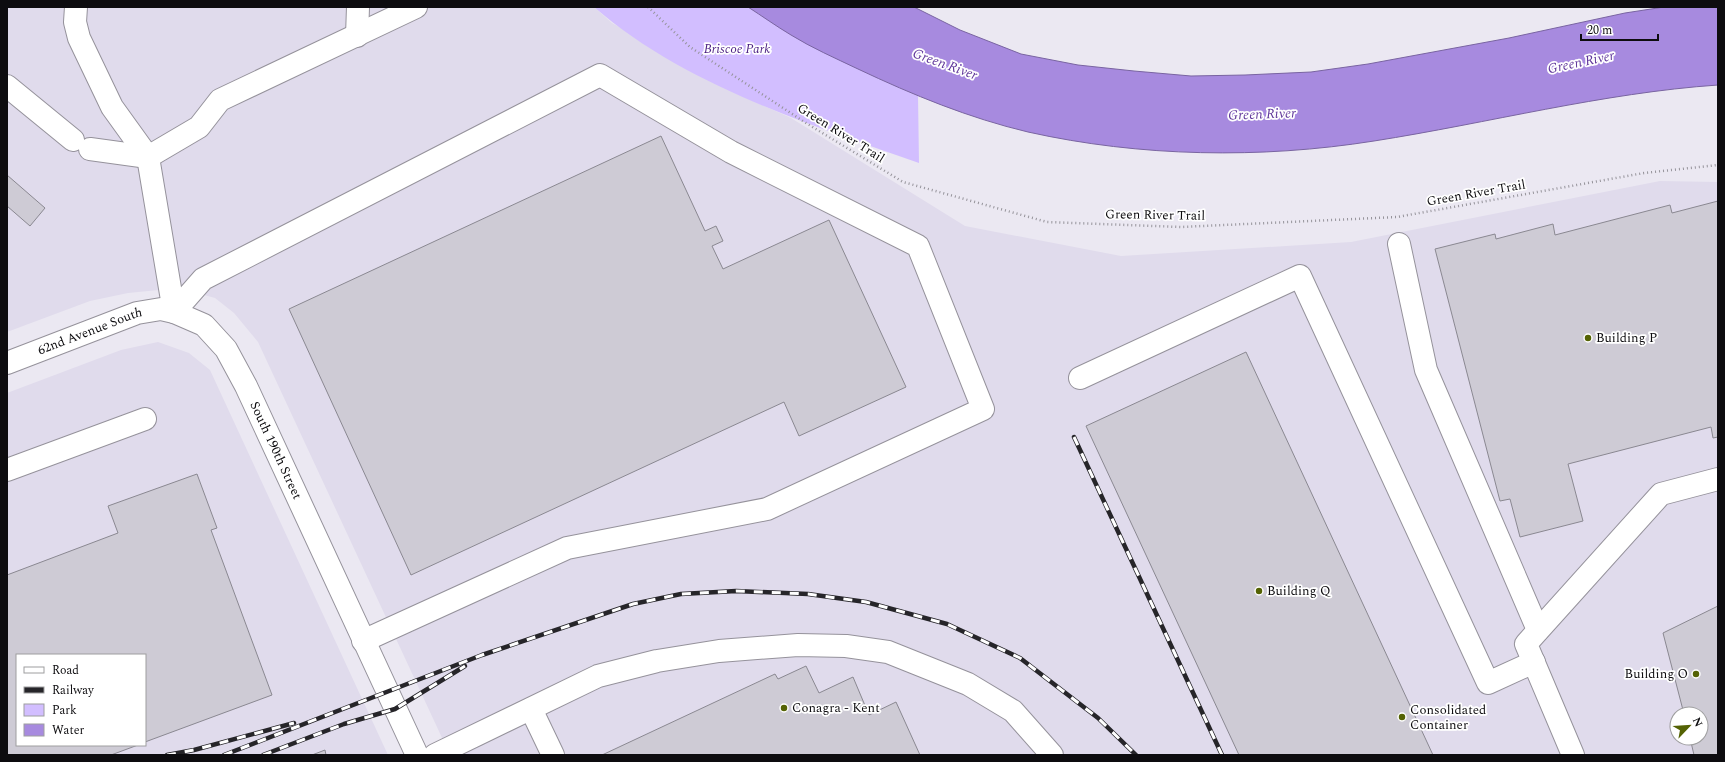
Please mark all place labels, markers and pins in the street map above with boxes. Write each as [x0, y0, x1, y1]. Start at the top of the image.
place label: Building P [1596, 328, 1657, 348]
marker: Building P [1583, 333, 1593, 343]
place label: Building Q [1267, 581, 1331, 601]
marker: Building Q [1254, 586, 1264, 596]
place label: Building O [1625, 664, 1688, 684]
marker: Building O [1691, 669, 1701, 679]
place label: Conagra - Kent [792, 698, 880, 718]
place label: Consolidated Container [1410, 700, 1486, 735]
marker: Conagra - Kent [779, 703, 789, 713]
marker: Consolidated Container [1397, 712, 1407, 722]

